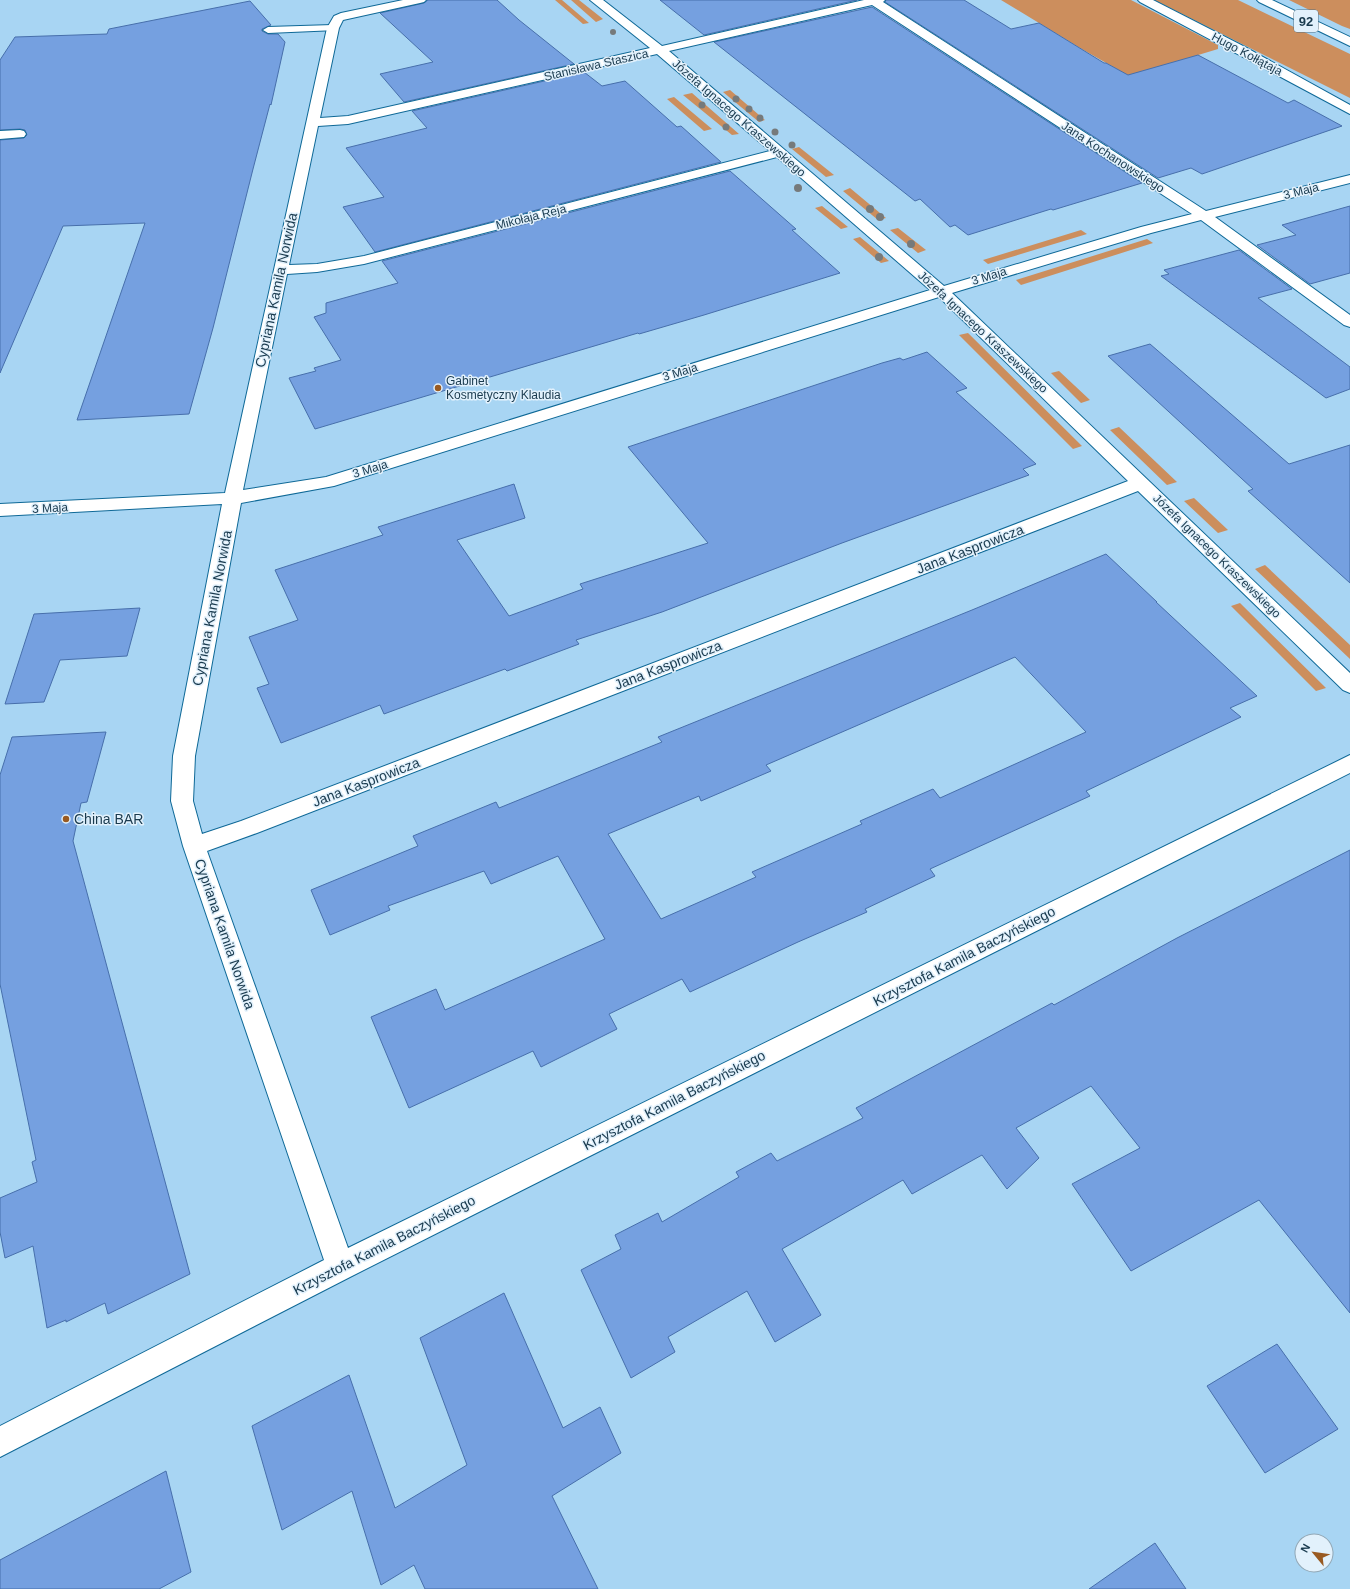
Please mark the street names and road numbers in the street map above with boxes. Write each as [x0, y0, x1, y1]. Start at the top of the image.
road number: 92 [1294, 10, 1318, 32]
street label: Hugo Kołłątaja [1209, 29, 1285, 79]
street label: Stanisława Staszica [542, 46, 650, 84]
street label: Józefa Ignacego Kraszewskiego [669, 56, 809, 180]
street label: Jana Kochanowskiego [1059, 118, 1167, 196]
street label: 3 Maja [1282, 180, 1320, 202]
street label: Mikołaja Reja [494, 201, 568, 233]
street label: Cypriana Kamila Norwida [252, 211, 300, 369]
street label: 3 Maja [970, 264, 1009, 288]
street label: Józefa Ignacego Kraszewskiego [915, 268, 1051, 396]
street label: 3 Maja [661, 360, 700, 384]
street label: 3 Maja [351, 457, 390, 481]
street label: Józefa Ignacego Kraszewskiego [1150, 491, 1284, 621]
street label: 3 Maja [32, 500, 69, 516]
street label: Jana Kasprowicza [914, 521, 1026, 577]
street label: Cypriana Kamila Norwida [189, 529, 235, 687]
street label: Jana Kasprowicza [612, 637, 724, 693]
street label: Jana Kasprowicza [310, 754, 422, 810]
street label: Cypriana Kamila Norwida [192, 857, 258, 1011]
street label: Krzysztofa Kamila Baczyńskiego [870, 903, 1058, 1009]
street label: Krzysztofa Kamila Baczyńskiego [580, 1047, 768, 1153]
street label: Krzysztofa Kamila Baczyńskiego [290, 1192, 478, 1298]

